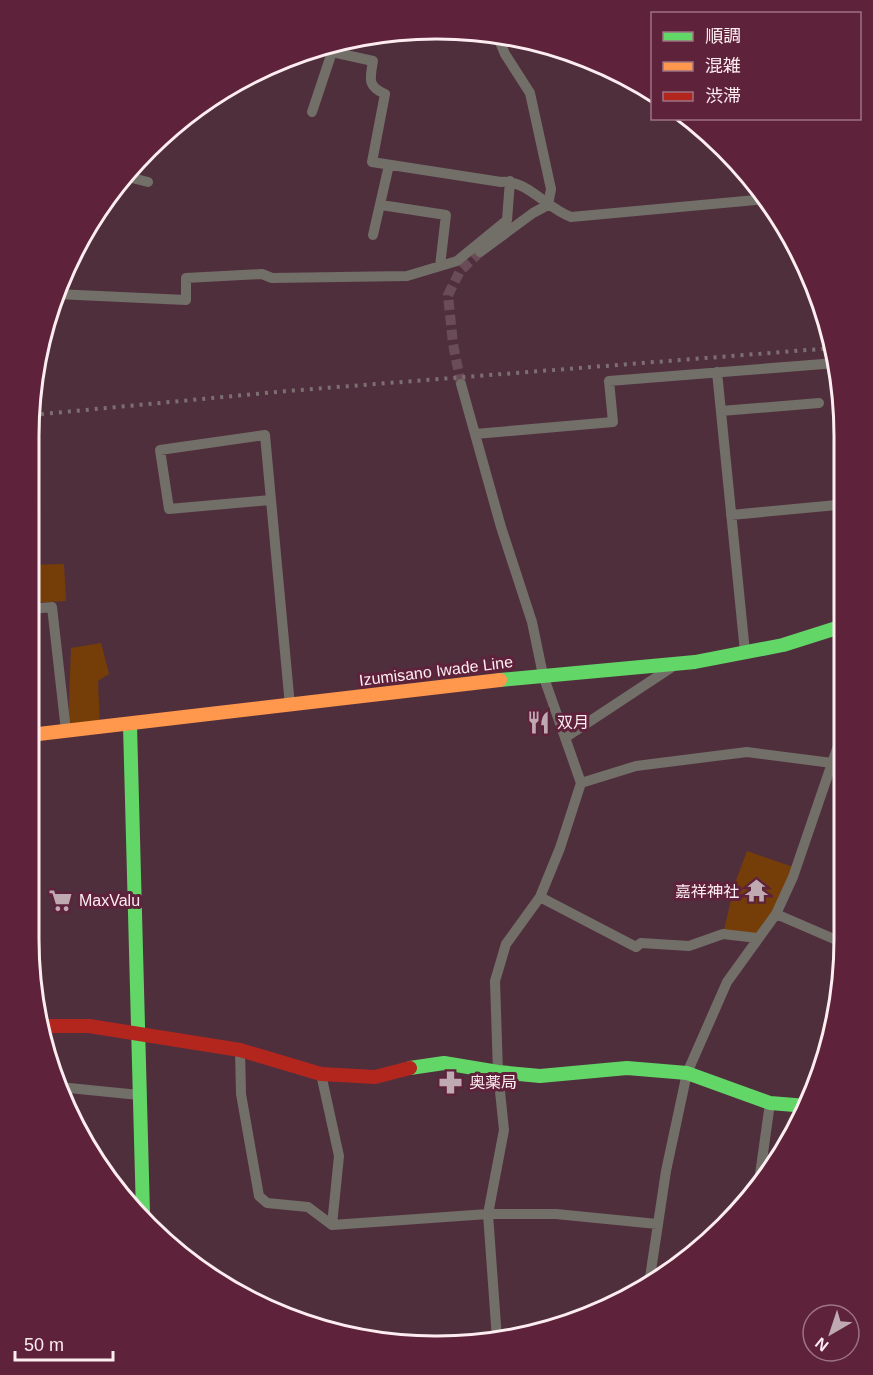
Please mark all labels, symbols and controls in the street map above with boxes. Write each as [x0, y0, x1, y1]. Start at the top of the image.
legend [651, 12, 861, 120]
text: 順調 [705, 26, 741, 46]
text: 混雑 [705, 56, 741, 76]
text: 渋滞 [705, 86, 741, 106]
street label: Izumisano Iwade Line [358, 653, 514, 689]
restaurant icon: 双月 [526, 709, 552, 735]
place label: 双月 [557, 714, 589, 731]
temple icon: 嘉祥神社 [744, 878, 770, 904]
place label: 嘉祥神社 [675, 883, 739, 900]
supermarket icon: MaxValu [48, 887, 74, 913]
place label: MaxValu [79, 892, 140, 909]
pharmacy icon: 奥薬局 [438, 1069, 464, 1095]
place label: 奥薬局 [469, 1074, 517, 1091]
north arrow [801, 1303, 861, 1363]
scale bar [15, 1324, 112, 1362]
text: N [812, 1334, 832, 1355]
text: 50 m [24, 1335, 64, 1355]

